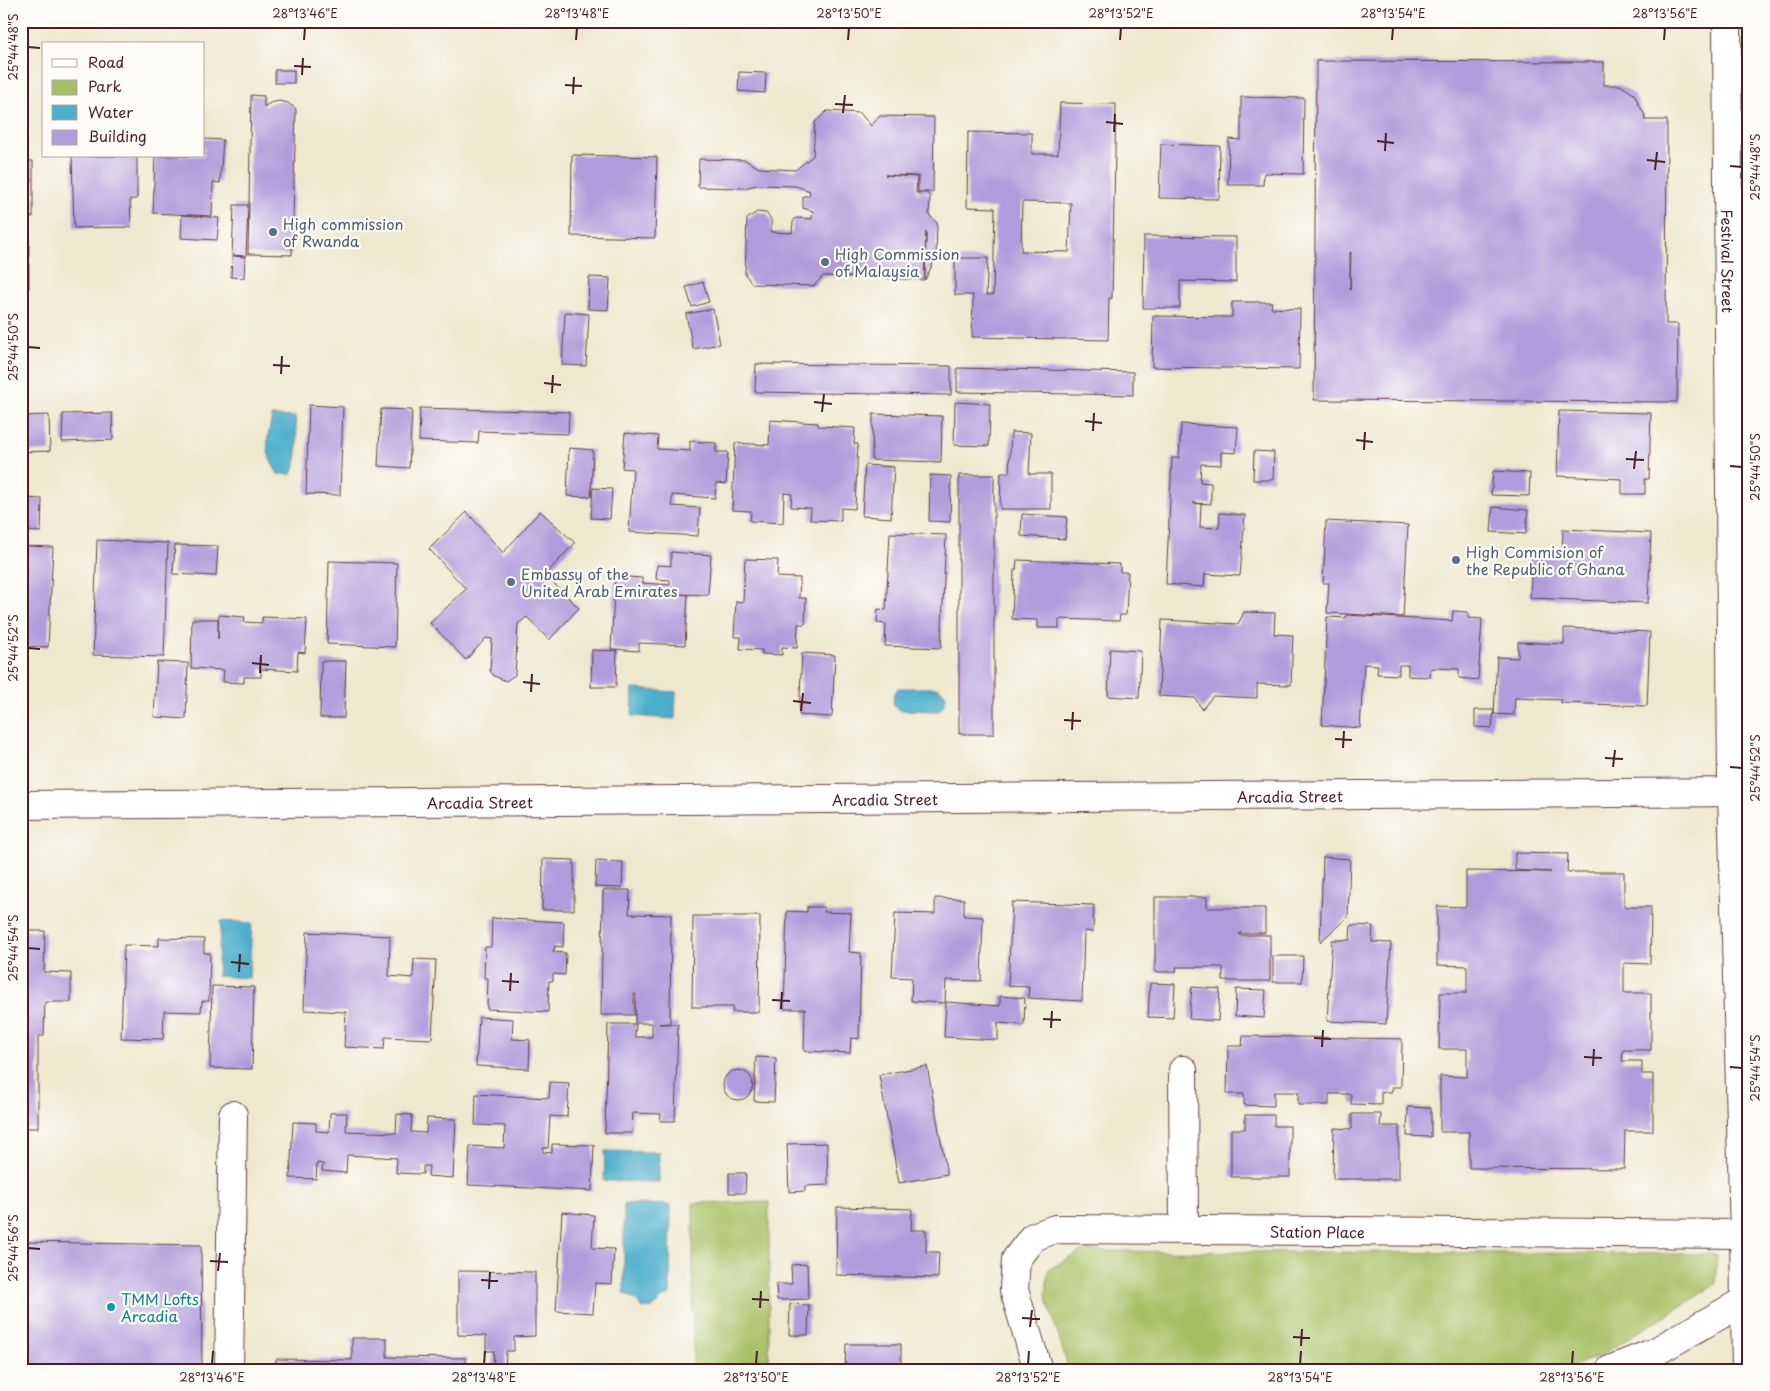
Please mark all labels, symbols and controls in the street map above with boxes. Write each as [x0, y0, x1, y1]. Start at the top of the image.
text: 28°13'46"E [272, 4, 338, 22]
text: 28°13'48"E [545, 4, 609, 22]
text: 28°13'50"E [816, 4, 882, 22]
text: 28°13'52"E [1088, 4, 1154, 22]
text: 28°13'54"E [1361, 4, 1425, 22]
text: 28°13'56"E [1632, 4, 1698, 22]
text: 25°44'48"S [4, 13, 22, 81]
legend [42, 42, 205, 158]
text: Road [88, 50, 124, 73]
text: Park [88, 74, 122, 97]
text: Water [88, 100, 133, 123]
text: Building [88, 124, 147, 147]
text: 25°44'48"S [1746, 133, 1764, 201]
street label: Festival Street [1717, 209, 1740, 313]
place label: High commission of Rwanda [283, 212, 404, 252]
marker: High commission of Rwanda [267, 226, 279, 238]
place label: High Commission of Malaysia [835, 242, 960, 282]
marker: High Commission of Malaysia [819, 256, 831, 268]
text: 25°44'50"S [4, 313, 22, 381]
text: 25°44'50"S [1746, 433, 1764, 501]
place label: High Commision of the Republic of Ghana [1466, 540, 1625, 580]
marker: High Commision of the Republic of Ghana [1450, 554, 1462, 566]
place label: Embassy of the United Arab Emirates [521, 562, 678, 602]
marker: Embassy of the United Arab Emirates [505, 576, 517, 588]
text: 25°44'52"S [4, 614, 22, 682]
text: 25°44'52"S [1746, 734, 1764, 802]
street label: Arcadia Street [1237, 784, 1343, 807]
street label: Arcadia Street [832, 787, 938, 810]
street label: Arcadia Street [427, 790, 533, 813]
text: 25°44'54"S [4, 914, 22, 982]
text: 25°44'54"S [1746, 1034, 1764, 1102]
text: 25°44'56"S [4, 1214, 22, 1282]
street label: Station Place [1269, 1219, 1365, 1243]
place label: TMM Lofts Arcadia [121, 1287, 199, 1327]
marker: TMM Lofts Arcadia [105, 1301, 117, 1313]
text: 28°13'46"E [179, 1368, 245, 1386]
text: 28°13'48"E [452, 1368, 516, 1386]
text: 28°13'50"E [723, 1368, 789, 1386]
text: 28°13'52"E [995, 1368, 1061, 1386]
text: 28°13'54"E [1268, 1368, 1332, 1386]
text: 28°13'56"E [1539, 1368, 1605, 1386]

